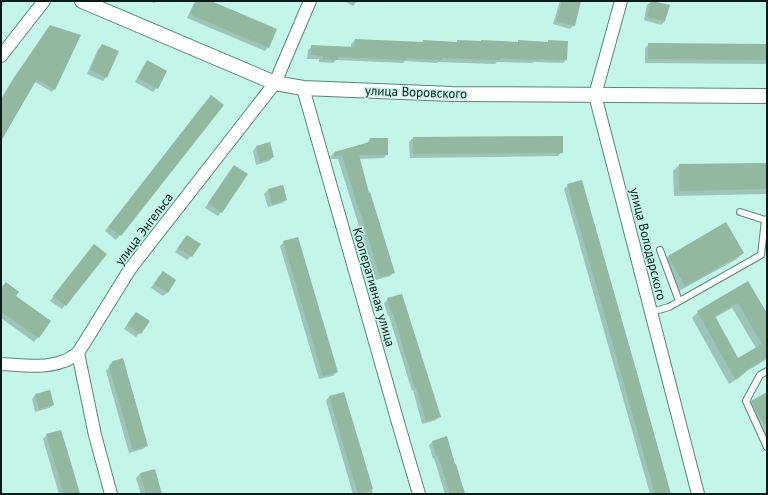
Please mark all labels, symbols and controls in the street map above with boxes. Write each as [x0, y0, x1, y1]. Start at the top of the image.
street label: улица Воровского [365, 82, 467, 102]
street label: улица Володарского [626, 186, 670, 302]
street label: улица Энгельса [111, 189, 177, 269]
street label: Кооперативная улица [349, 226, 399, 348]

